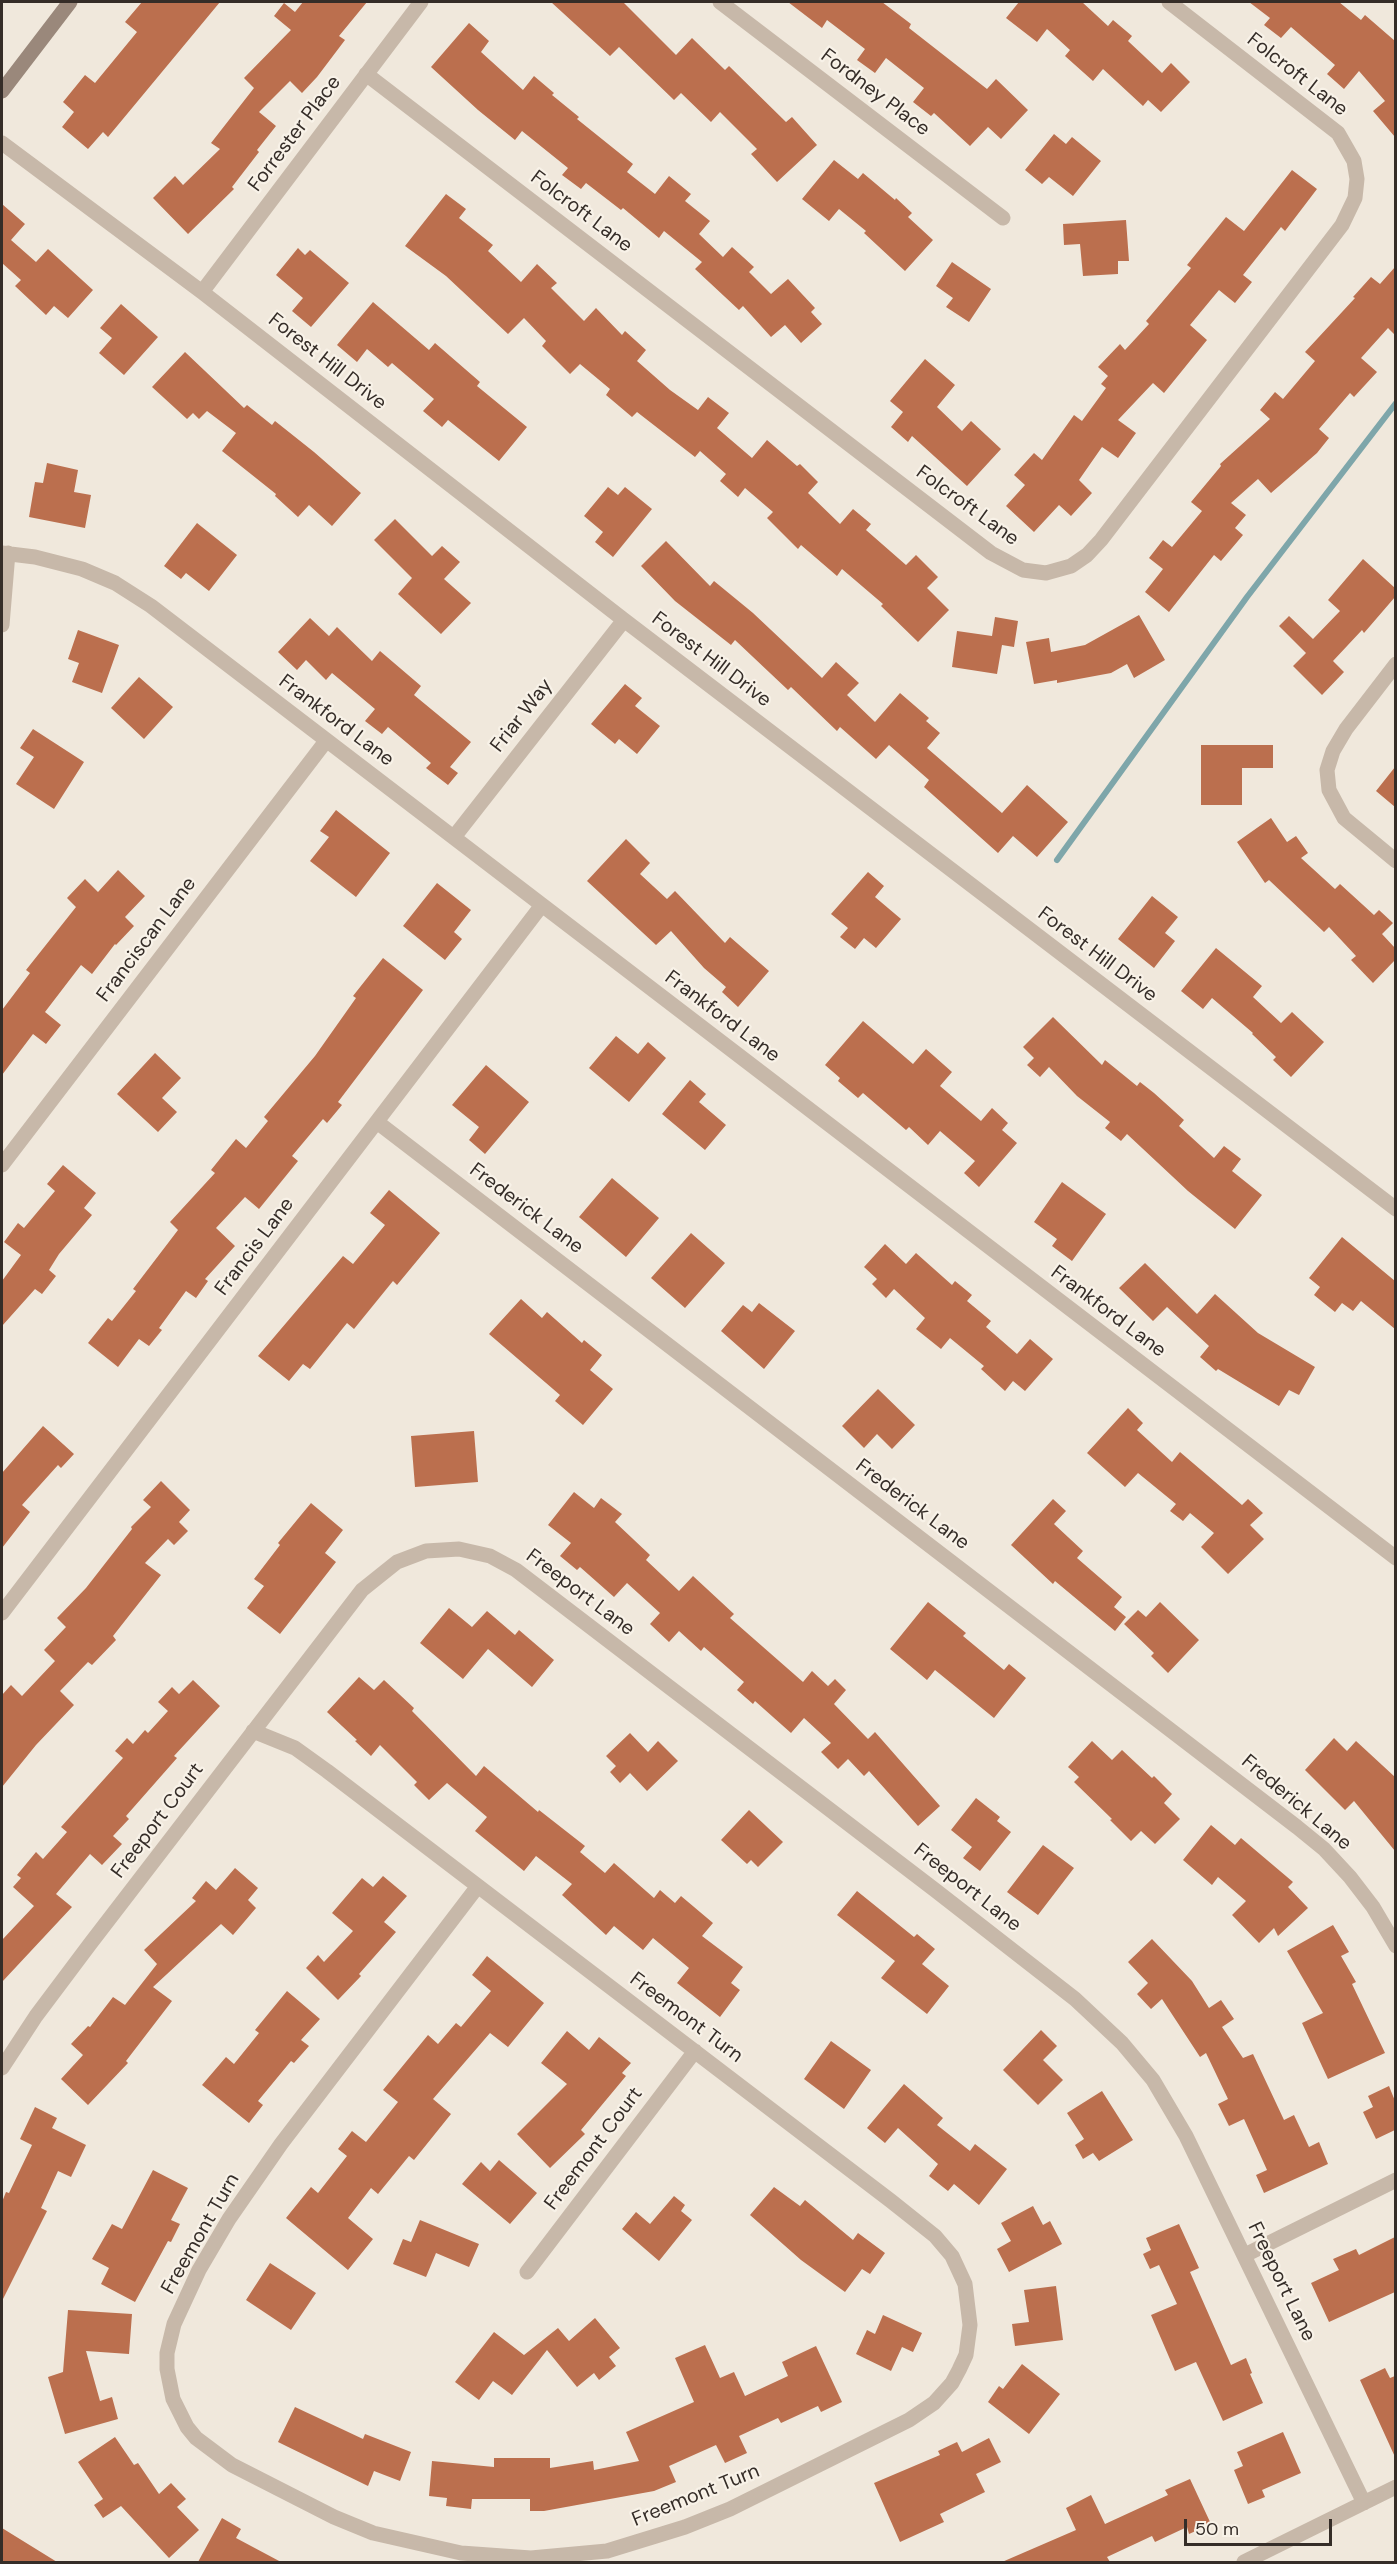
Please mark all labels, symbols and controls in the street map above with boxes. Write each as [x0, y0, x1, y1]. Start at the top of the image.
street label: Folcroft Lane [1242, 28, 1352, 122]
street label: Fordney Place [816, 44, 934, 142]
street label: Forrester Place [244, 71, 346, 197]
street label: Folcroft Lane [525, 166, 637, 258]
street label: Forest Hill Drive [263, 308, 391, 416]
street label: Folcroft Lane [911, 461, 1023, 551]
street label: Forest Hill Drive [647, 607, 775, 713]
street label: Frankford Lane [274, 670, 398, 772]
street label: Friar Way [486, 674, 558, 758]
street label: Franciscan Lane [92, 873, 202, 1007]
street label: Forest Hill Drive [1033, 902, 1161, 1008]
street label: Frankford Lane [660, 966, 784, 1068]
street label: Frederick Lane [464, 1158, 588, 1260]
street label: Francis Lane [210, 1193, 300, 1301]
street label: Frankford Lane [1046, 1261, 1170, 1363]
street label: Frederick Lane [850, 1454, 974, 1556]
street label: Freeport Lane [521, 1544, 639, 1642]
street label: Frederick Lane [1236, 1750, 1356, 1856]
street label: Freeport Court [107, 1759, 209, 1883]
street label: Freeport Lane [909, 1839, 1025, 1937]
street label: Freemont Turn [625, 1968, 747, 2068]
street label: Freemont Court [540, 2083, 648, 2215]
street label: Freemont Turn [157, 2169, 245, 2299]
street label: Freeport Lane [1242, 2218, 1320, 2346]
street label: Freemont Turn [629, 2460, 763, 2532]
scale bar [1187, 2507, 1336, 2545]
text: 50 m [1195, 2517, 1239, 2541]

